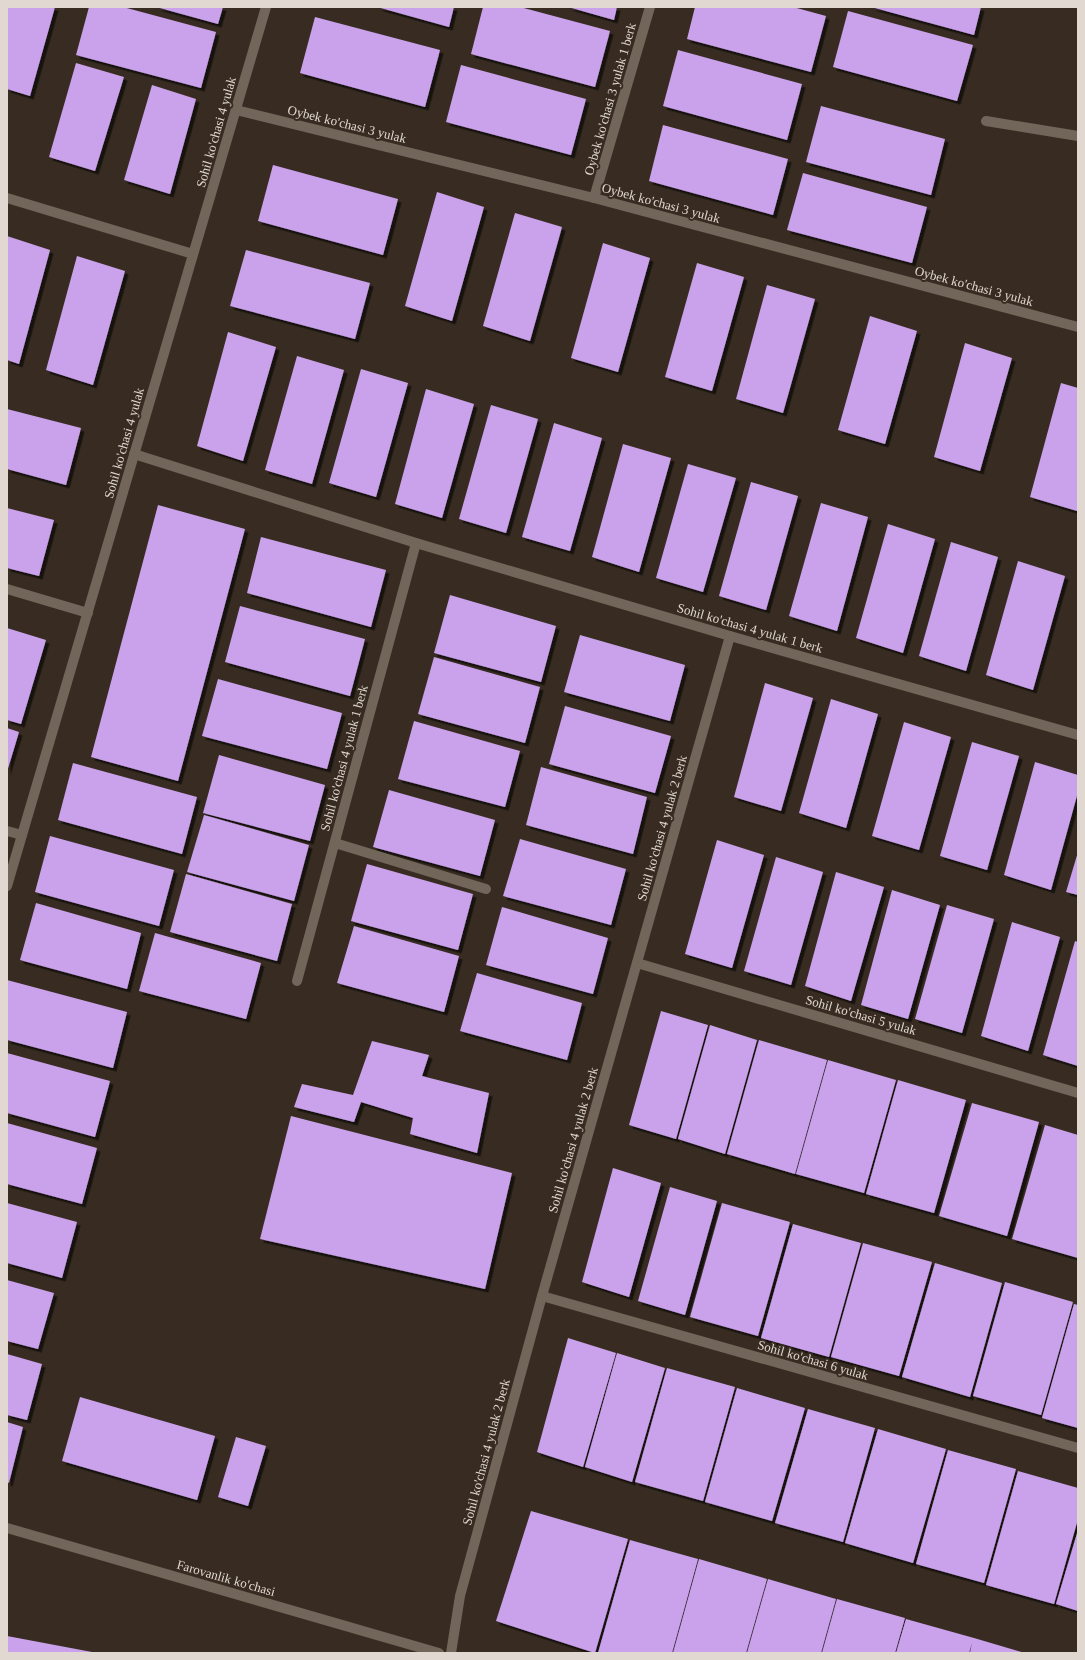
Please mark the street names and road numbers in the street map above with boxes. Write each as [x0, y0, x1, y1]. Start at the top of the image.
street label: Oybek ko'chasi 3 yulak 1 berk [581, 21, 639, 177]
street label: Sohil ko'chasi 4 yulak [193, 74, 239, 189]
street label: Oybek ko'chasi 3 yulak [286, 102, 408, 146]
street label: Oybek ko'chasi 3 yulak [600, 180, 722, 226]
street label: Oybek ko'chasi 3 yulak [913, 263, 1035, 309]
street label: Sohil ko'chasi 4 yulak [101, 385, 147, 500]
street label: Sohil ko'chasi 4 yulak 1 berk [675, 600, 825, 656]
street label: Sohil ko'chasi 4 yulak 1 berk [317, 683, 371, 833]
street label: Sohil ko'chasi 4 yulak 2 berk [634, 753, 690, 903]
street label: Sohil ko'chasi 5 yulak [804, 992, 919, 1038]
street label: Sohil ko'chasi 4 yulak 2 berk [545, 1065, 601, 1215]
street label: Sohil ko'chasi 6 yulak [756, 1337, 871, 1383]
street label: Sohil ko'chasi 4 yulak 2 berk [459, 1377, 513, 1527]
street label: Farovanlik ko'chasi [175, 1557, 277, 1599]

